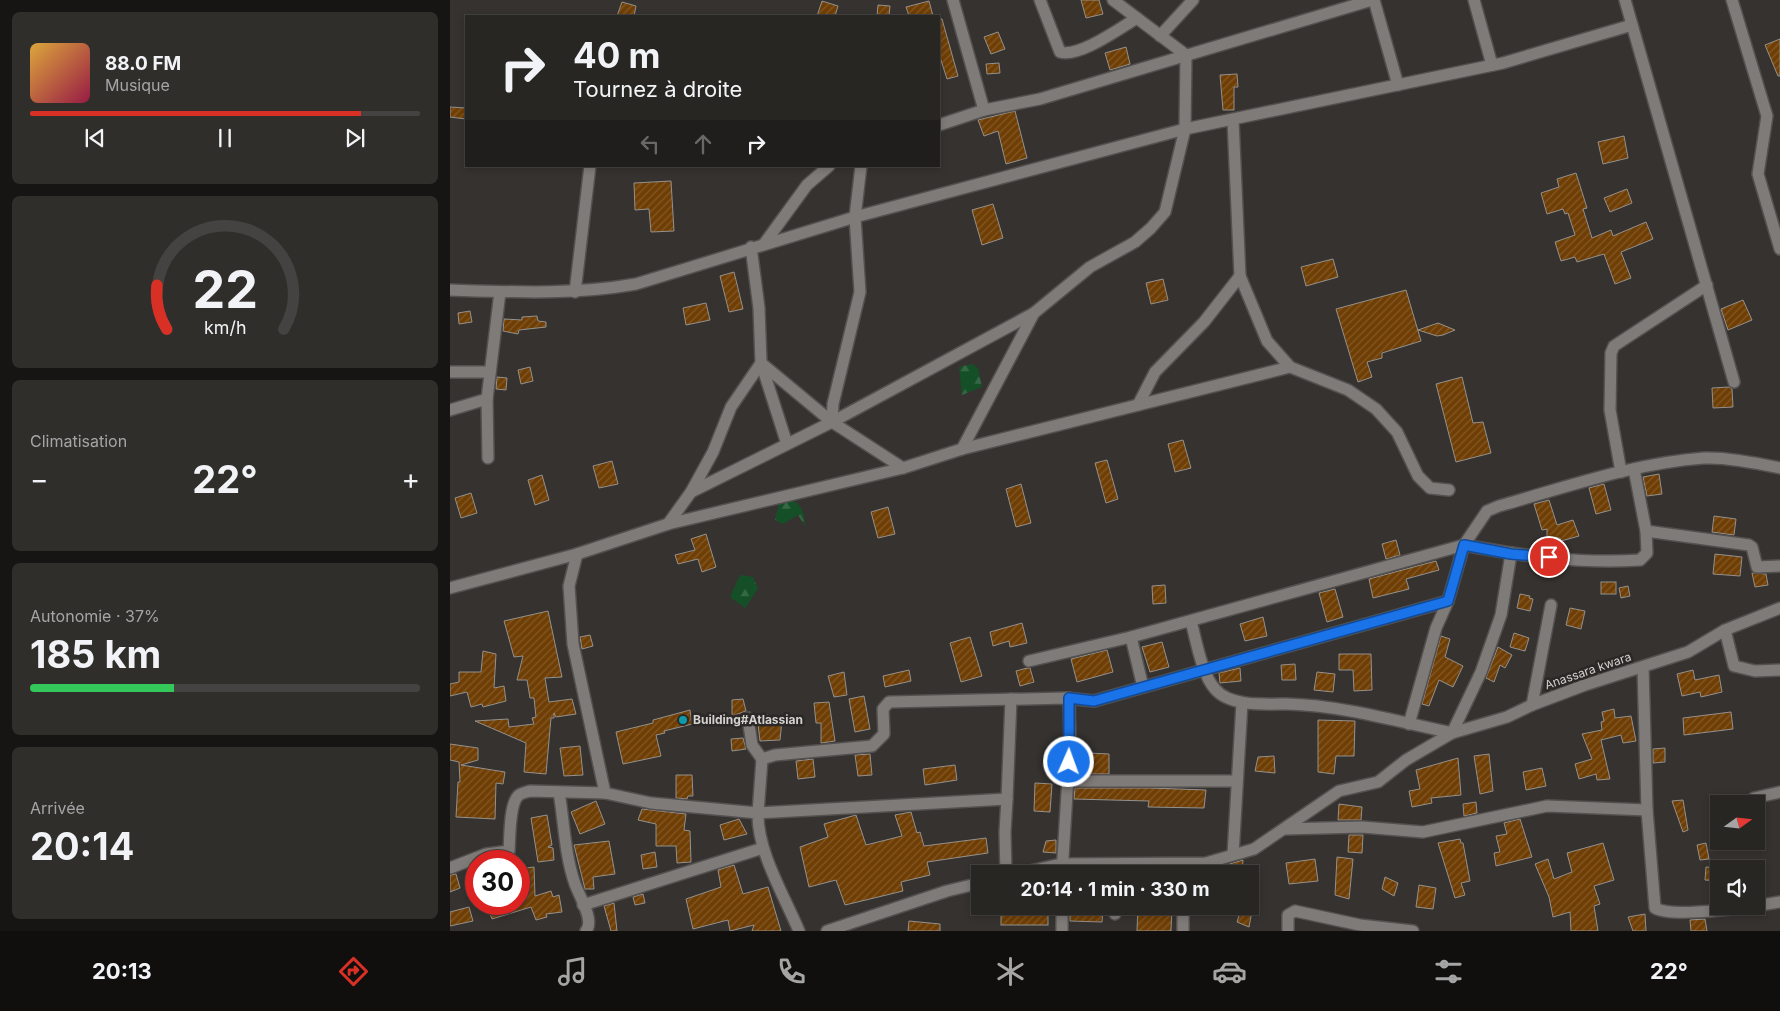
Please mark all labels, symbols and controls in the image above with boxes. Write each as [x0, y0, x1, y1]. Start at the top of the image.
text: 40 m [573, 34, 661, 76]
icon: right [490, 35, 555, 100]
text: 88.0 FM [105, 52, 181, 75]
text: Musique [105, 75, 170, 95]
text: Tournez à droite [573, 76, 742, 102]
icon: previous [81, 124, 109, 152]
icon: pause [211, 124, 239, 152]
icon: next [341, 124, 369, 152]
icon: left [636, 130, 664, 158]
icon: ahead [689, 130, 717, 158]
icon: right [742, 130, 770, 158]
text: 22 [192, 258, 258, 321]
text: km/h [204, 317, 246, 338]
text: Climatisation [30, 431, 127, 451]
text: 22° [192, 456, 258, 502]
text: − [30, 462, 49, 496]
text: + [401, 462, 420, 496]
pin [1528, 536, 1570, 578]
icon: arrive [1535, 543, 1563, 571]
text: Autonomie · 37% [30, 606, 160, 626]
text: 185 km [30, 631, 161, 677]
street label: Anassara kwara [1543, 649, 1633, 692]
place label: Building#Atlassian [693, 712, 803, 727]
marker: Building#Atlassian [677, 714, 689, 726]
position arrow [1042, 735, 1094, 787]
north arrow [1710, 795, 1765, 850]
map controls [1710, 795, 1765, 915]
text: Arrivée [30, 798, 85, 818]
text: 20:14 [30, 823, 134, 869]
speed limit sign: 30 [465, 850, 530, 915]
button: sound [1710, 860, 1765, 915]
text: 20:14 · 1 min · 330 m [1020, 878, 1210, 901]
icon: directions [336, 954, 371, 989]
icon: music [555, 954, 590, 989]
icon: phone [774, 954, 809, 989]
icon: climate [993, 954, 1028, 989]
icon: car [1212, 954, 1247, 989]
icon: filters [1431, 954, 1466, 989]
text: 20:13 [92, 958, 152, 984]
text: 22° [1650, 958, 1688, 984]

